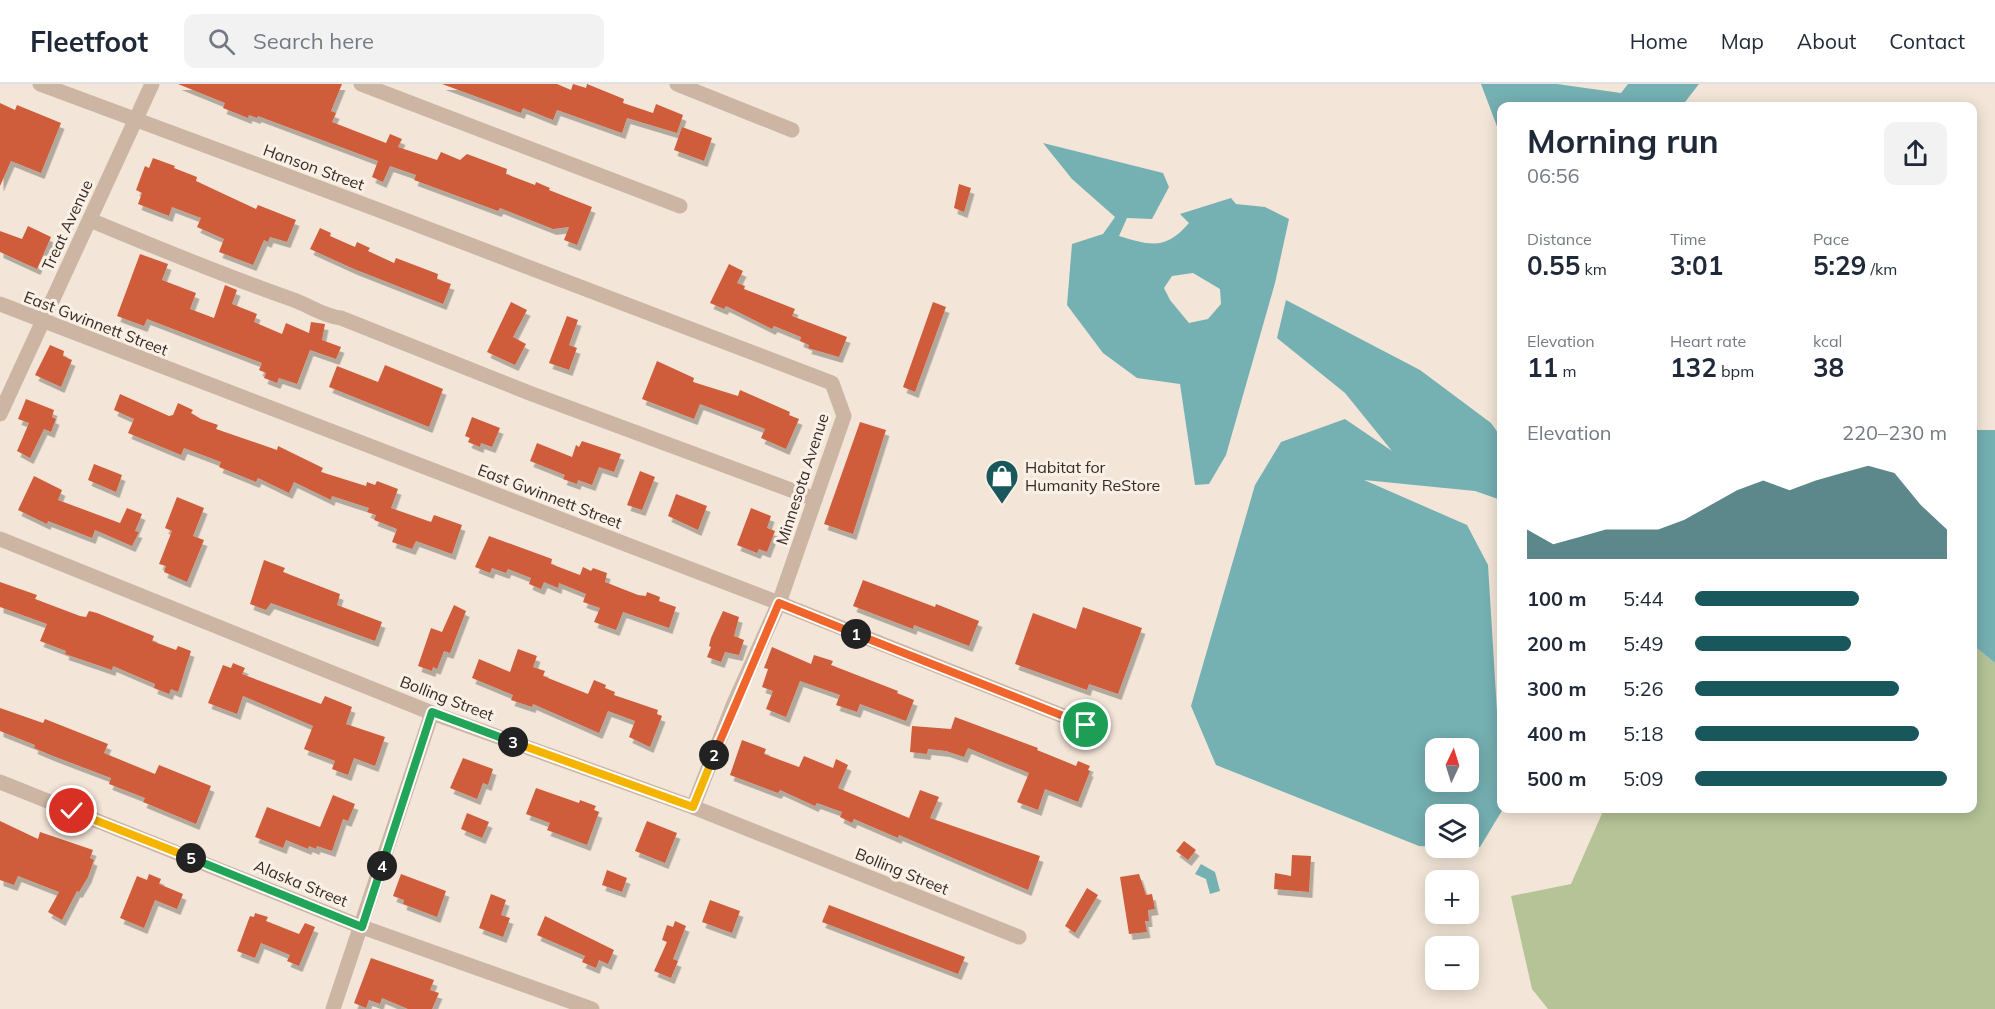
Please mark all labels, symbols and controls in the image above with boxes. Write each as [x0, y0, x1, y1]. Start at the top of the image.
search box [184, 14, 604, 68]
text: Fleetfoot [30, 24, 148, 59]
icon: search [205, 25, 238, 58]
text: Search here [253, 27, 374, 55]
text: Home [1630, 28, 1688, 54]
text: Map [1721, 28, 1764, 54]
text: About [1797, 28, 1856, 54]
text: Contact [1889, 28, 1965, 54]
text: Morning run [1527, 120, 1719, 161]
button: share [1884, 122, 1947, 185]
street label: Hanson Street [261, 139, 368, 195]
text: 06:56 [1527, 163, 1580, 188]
street label: Treat Avenue [37, 176, 97, 274]
text: Distance [1527, 229, 1592, 249]
text: Time [1670, 229, 1706, 249]
text: Pace [1813, 229, 1849, 249]
text: 0.55 [1527, 249, 1580, 282]
text: 3:01 [1670, 249, 1723, 282]
text: 5:29 [1813, 249, 1866, 282]
text: km [1580, 259, 1607, 279]
text: /km [1866, 259, 1897, 279]
street label: East Gwinnett Street [21, 286, 171, 360]
text: Elevation [1527, 331, 1595, 351]
text: Heart rate [1670, 331, 1746, 351]
text: kcal [1813, 331, 1842, 351]
text: 11 [1527, 351, 1558, 384]
text: 132 [1670, 351, 1717, 384]
text: 38 [1813, 351, 1844, 384]
text: m [1558, 361, 1576, 381]
text: bpm [1717, 361, 1754, 381]
street label: Minnesota Avenue [771, 411, 833, 547]
text: Elevation [1527, 420, 1612, 445]
text: 220–230 m [1842, 420, 1947, 445]
place label: Habitat for Humanity ReStore [1025, 457, 1160, 495]
shop icon: Habitat for Humanity ReStore [984, 458, 1020, 505]
street label: East Gwinnett Street [475, 459, 625, 533]
text: 100 m [1527, 586, 1586, 611]
text: 5:44 [1623, 586, 1664, 611]
pin: 1 [841, 619, 871, 649]
text: 1 [851, 624, 861, 644]
text: 200 m [1527, 631, 1586, 656]
text: 5:49 [1623, 631, 1664, 656]
street label: Bolling Street [397, 671, 497, 725]
text: 300 m [1527, 676, 1586, 701]
text: 5:26 [1623, 676, 1664, 701]
pin [1060, 699, 1111, 750]
icon: arrive [1069, 708, 1102, 741]
text: 400 m [1527, 721, 1586, 746]
text: 5:18 [1623, 721, 1664, 746]
pin: 3 [498, 727, 528, 757]
text: 3 [508, 732, 518, 752]
north arrow [1425, 738, 1479, 792]
map controls [1425, 738, 1479, 990]
pin: 2 [699, 740, 729, 770]
text: 2 [709, 745, 719, 765]
text: 500 m [1527, 766, 1586, 791]
text: 5:09 [1623, 766, 1664, 791]
pin [46, 785, 97, 836]
icon: check [55, 794, 88, 827]
button: layers [1425, 804, 1479, 858]
pin: 5 [176, 843, 206, 873]
street label: Bolling Street [852, 843, 952, 899]
text: 5 [186, 848, 196, 868]
pin: 4 [367, 851, 397, 881]
street label: Alaska Street [251, 855, 351, 911]
text: 4 [377, 856, 387, 876]
button: + [1425, 870, 1479, 924]
button: − [1425, 936, 1479, 990]

